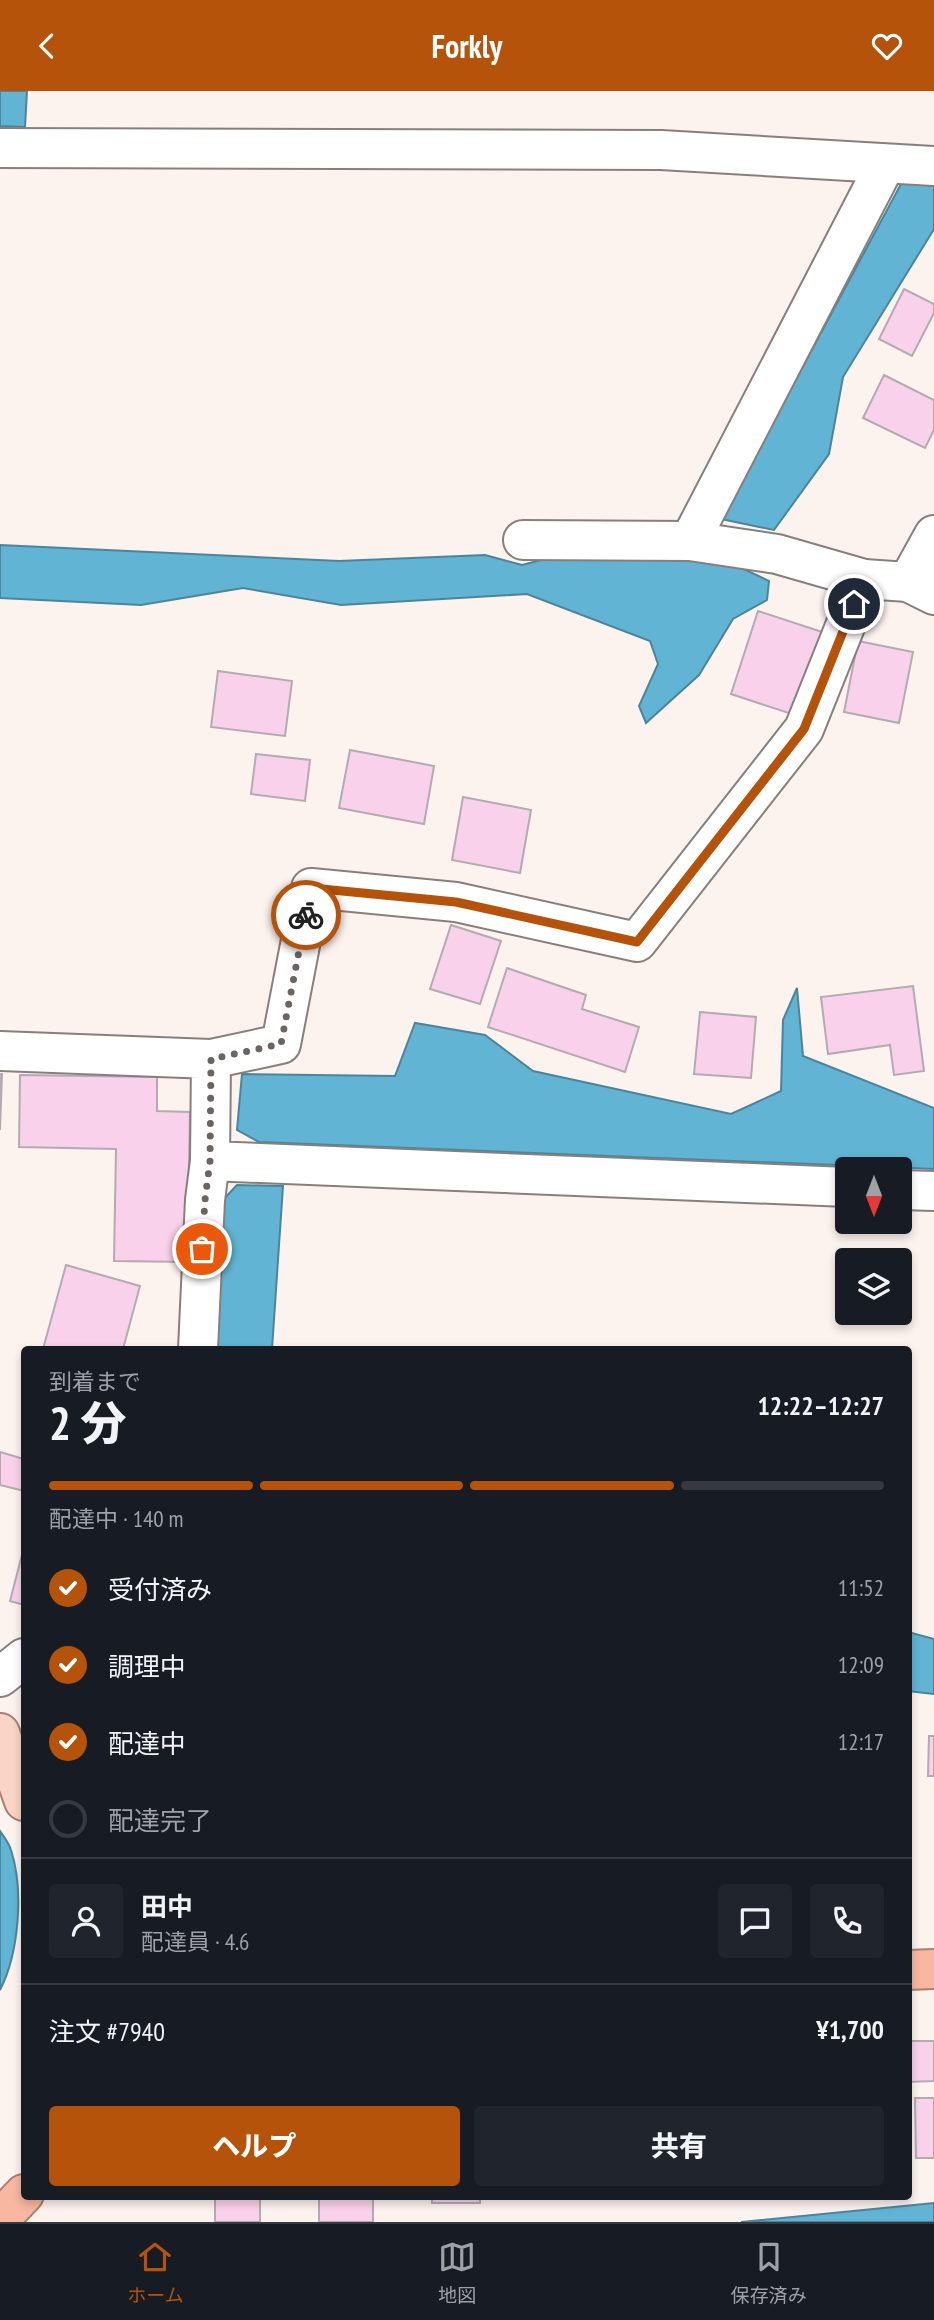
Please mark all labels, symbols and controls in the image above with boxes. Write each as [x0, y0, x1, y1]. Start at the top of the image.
text: Forkly [432, 25, 502, 67]
icon: back [28, 27, 66, 65]
icon: heart [868, 27, 906, 65]
pin [824, 574, 884, 634]
icon: home [835, 585, 873, 623]
courier [271, 880, 341, 950]
icon: bike [287, 896, 325, 934]
north arrow [835, 1157, 912, 1234]
map controls [835, 1157, 912, 1325]
pin [172, 1219, 232, 1279]
icon: bag [183, 1230, 221, 1268]
button: layers [835, 1248, 912, 1325]
text: 到着まで [49, 1367, 141, 1396]
text: 12:22–12:27 [757, 1389, 884, 1422]
text: 2 分 [49, 1393, 126, 1453]
text: 配達中 · 140 m [49, 1504, 184, 1533]
icon: check [49, 1569, 87, 1607]
text: 受付済み [108, 1573, 212, 1606]
text: 11:52 [838, 1573, 884, 1602]
icon: check [49, 1646, 87, 1684]
text: 調理中 [108, 1650, 186, 1683]
text: 12:09 [838, 1650, 884, 1679]
icon: check [49, 1723, 87, 1761]
text: 配達中 [108, 1727, 186, 1760]
text: 12:17 [838, 1727, 884, 1756]
text: 配達完了 [108, 1804, 212, 1837]
button: person [49, 1884, 123, 1958]
button: chat [718, 1884, 792, 1958]
button: phone [810, 1884, 884, 1958]
text: 田中 [141, 1890, 193, 1923]
text: 配達員 · 4.6 [141, 1927, 249, 1956]
text: ¥1,700 [816, 2013, 884, 2046]
text: 注文 #7940 [49, 2015, 165, 2048]
button: ヘルプ [49, 2106, 460, 2186]
button: 共有 [474, 2106, 884, 2186]
tab: ホーム [127, 2238, 184, 2307]
tab: 地図 [438, 2238, 476, 2307]
tab: 保存済み [731, 2238, 807, 2307]

